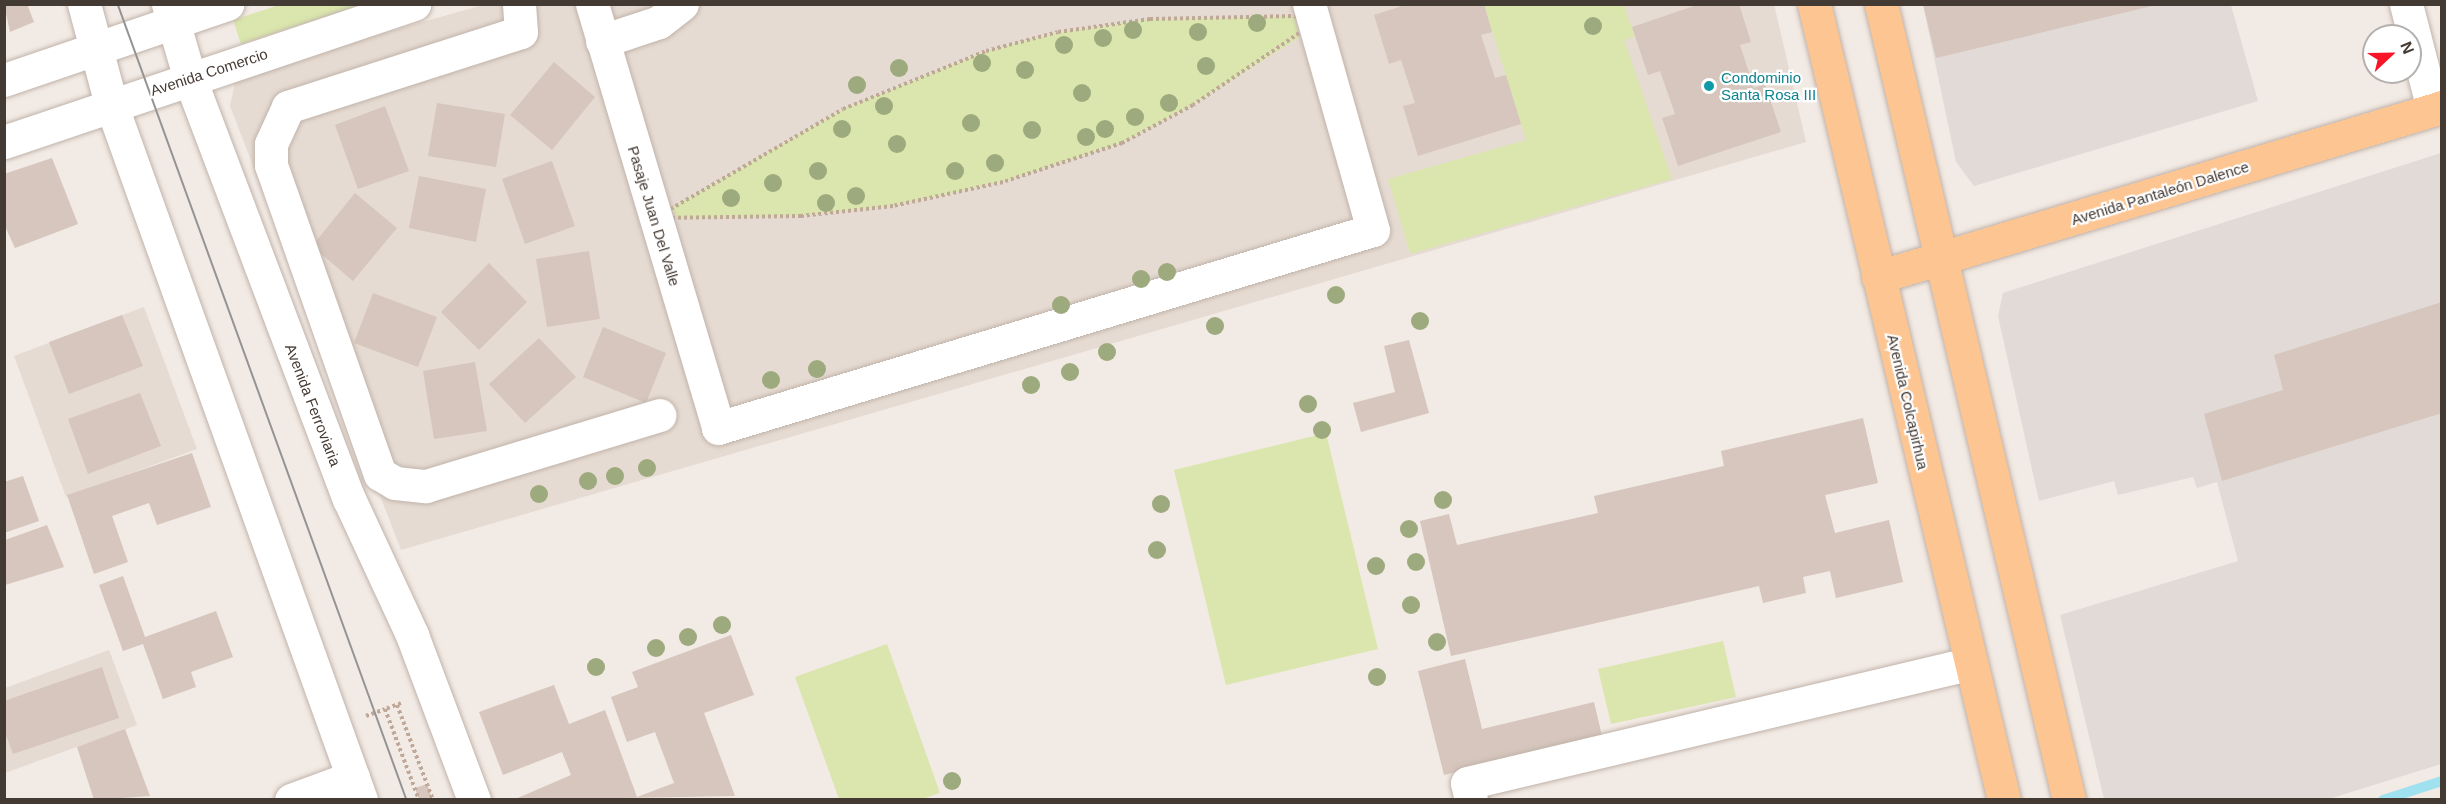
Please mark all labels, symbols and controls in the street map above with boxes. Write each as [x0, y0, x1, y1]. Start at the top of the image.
north arrow [2362, 24, 2422, 84]
text: N [2397, 39, 2417, 56]
street label: Avenida Comercio [148, 45, 270, 99]
place label: Condominio Santa Rosa III [1721, 68, 1816, 103]
marker: Condominio Santa Rosa III [1702, 79, 1716, 93]
street label: Pasaje Juan Del Valle [624, 144, 684, 288]
street label: Avenida Pantaleón Dalence [2069, 157, 2251, 229]
street label: Avenida Colcapirhua [1884, 333, 1932, 471]
street label: Avenida Ferroviaria [281, 341, 345, 469]

